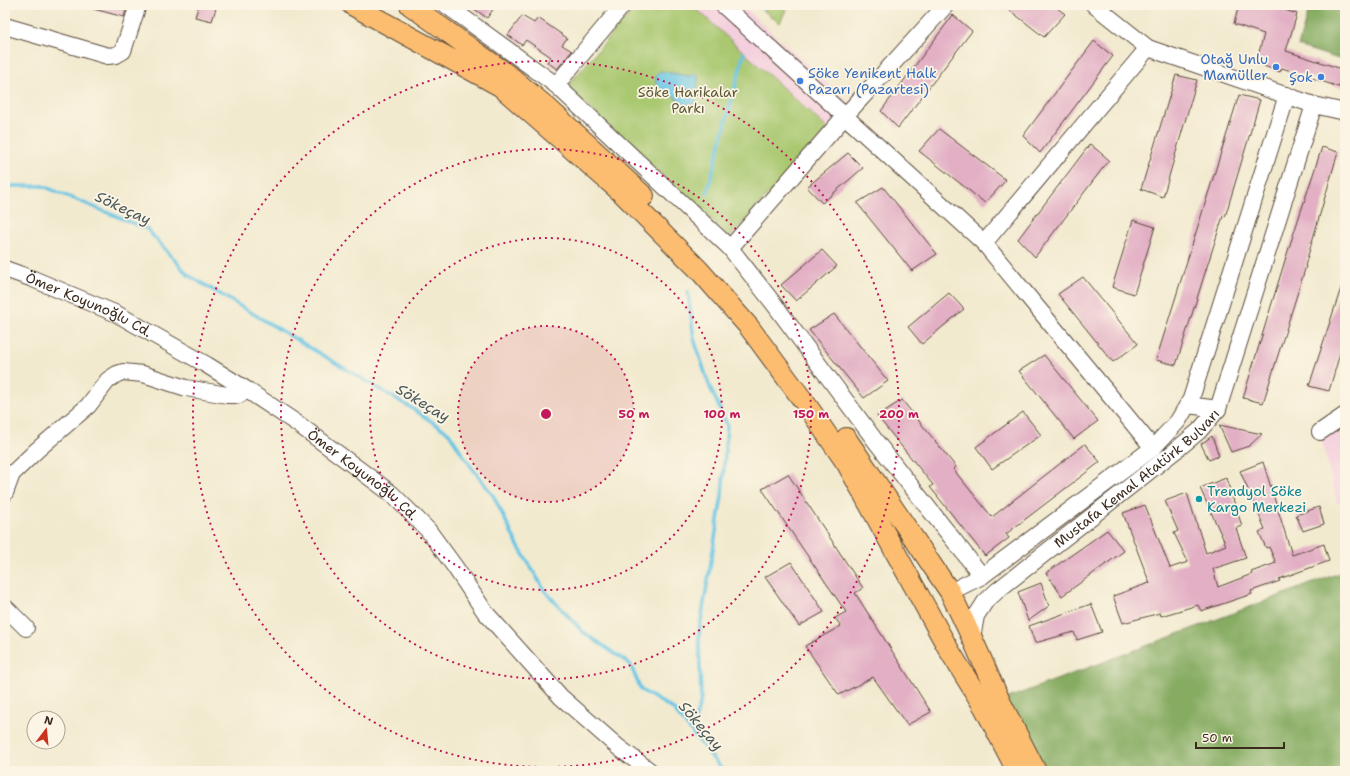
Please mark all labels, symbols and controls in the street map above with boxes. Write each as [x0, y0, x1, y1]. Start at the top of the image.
place label: Otağ Unlu Mamüller [1200, 50, 1268, 84]
marker: Otağ Unlu Mamüller [1271, 62, 1281, 72]
place label: Söke Yenikent Halk Pazarı (Pazartesi) [808, 64, 937, 98]
place label: Şok [1289, 68, 1313, 86]
marker: Şok [1316, 72, 1326, 82]
marker: Söke Yenikent Halk Pazarı (Pazartesi) [795, 76, 805, 86]
park label: Söke Harikalar Parkı [638, 83, 739, 117]
water label: Sökeçay [92, 186, 154, 230]
street label: Ömer Koyunoğlu Cd. [23, 268, 155, 341]
water label: Sökeçay [392, 379, 454, 427]
street label: Mustafa Kemal Atatürk Bulvarı [1050, 405, 1223, 552]
text: 50 m [619, 406, 650, 422]
text: 100 m [704, 406, 741, 422]
text: 150 m [793, 406, 829, 422]
text: 200 m [879, 406, 919, 422]
centre of rings [539, 407, 553, 421]
street label: Ömer Koyunoğlu Cd. [304, 425, 422, 524]
place label: Trendyol Söke Kargo Merkezi [1207, 482, 1306, 516]
marker: Trendyol Söke Kargo Merkezi [1194, 494, 1204, 504]
water label: Sökeçay [674, 697, 728, 755]
north arrow [26, 710, 66, 750]
text: N [42, 712, 55, 729]
scale bar [1196, 724, 1284, 750]
text: 50 m [1202, 730, 1232, 746]

